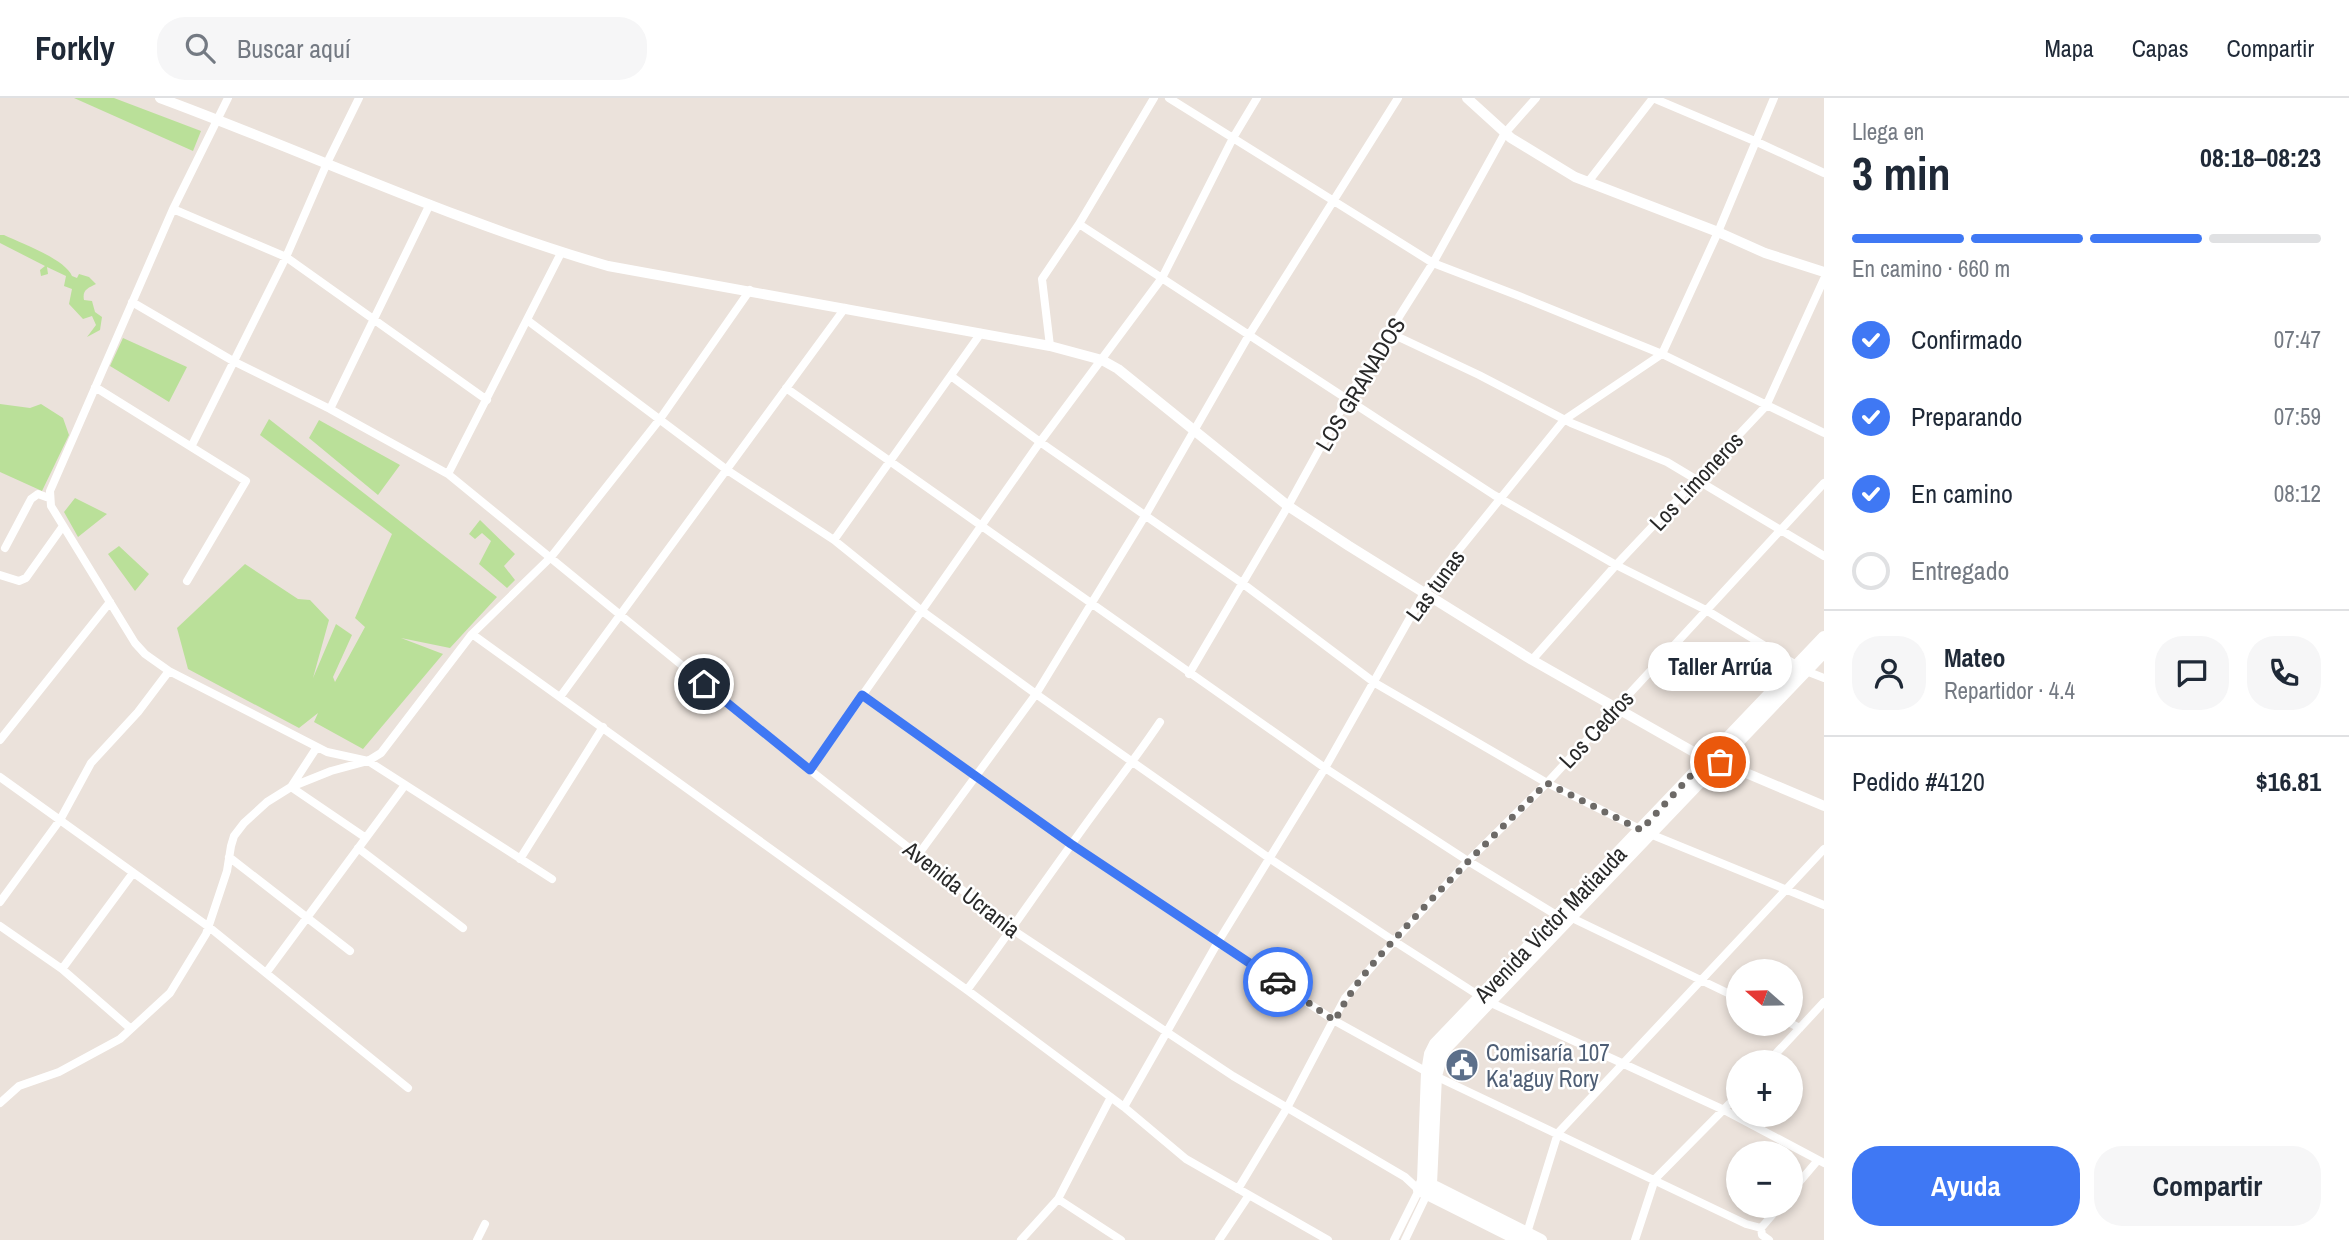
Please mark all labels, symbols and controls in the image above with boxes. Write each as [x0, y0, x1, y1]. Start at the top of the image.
search box [157, 17, 647, 80]
text: Forkly [35, 26, 115, 70]
icon: search [181, 29, 219, 67]
text: Buscar aquí [237, 31, 351, 66]
text: Mapa [2044, 32, 2094, 64]
text: Capas [2132, 32, 2189, 64]
text: Compartir [2227, 32, 2314, 64]
text: Llega en [1852, 116, 1924, 147]
text: 08:18–08:23 [2200, 140, 2321, 175]
text: 3 min [1852, 142, 1951, 204]
text: En camino · 660 m [1852, 253, 2010, 284]
street label: LOS GRANADOS [1308, 311, 1412, 457]
icon: check [1852, 321, 1890, 359]
text: Confirmado [1911, 322, 2022, 357]
text: 07:47 [2274, 324, 2321, 355]
icon: check [1852, 398, 1890, 436]
text: Preparando [1911, 399, 2022, 434]
text: 07:59 [2274, 401, 2321, 432]
street label: Los Limoneros [1642, 425, 1750, 537]
icon: check [1852, 475, 1890, 513]
text: En camino [1911, 476, 2013, 511]
text: 08:12 [2274, 478, 2321, 509]
street label: Las tunas [1398, 543, 1472, 627]
text: Entregado [1911, 553, 2009, 588]
button: person [1852, 636, 1926, 710]
button: chat [2155, 636, 2229, 710]
button: phone [2247, 636, 2321, 710]
text: Mateo [1944, 640, 2006, 675]
callout: Taller Arrúa [1648, 643, 1792, 692]
text: Taller Arrúa [1668, 651, 1772, 682]
pin [674, 654, 734, 714]
icon: home [685, 665, 723, 703]
text: Repartidor · 4.4 [1944, 675, 2075, 706]
street label: Los Cedros [1552, 683, 1640, 775]
pin [1690, 732, 1750, 792]
icon: bag [1701, 743, 1739, 781]
text: Pedido #4120 [1852, 764, 1985, 799]
text: $16.81 [2256, 764, 2321, 799]
street label: Avenida Ucrania [896, 833, 1027, 945]
street label: Avenida Victor Matiauda [1466, 838, 1633, 1010]
courier [1243, 947, 1313, 1017]
north arrow [1726, 959, 1802, 1036]
map controls [1726, 959, 1803, 1218]
icon: car [1259, 963, 1297, 1001]
place label: Comisaría 107 Ka'aguy Rory [1486, 1037, 1610, 1094]
public building icon: Comisaría 107 Ka'aguy Rory [1443, 1046, 1481, 1084]
button: + [1726, 1050, 1803, 1127]
button: − [1726, 1141, 1803, 1218]
button: Ayuda [1852, 1146, 2080, 1226]
button: Compartir [2094, 1146, 2321, 1226]

